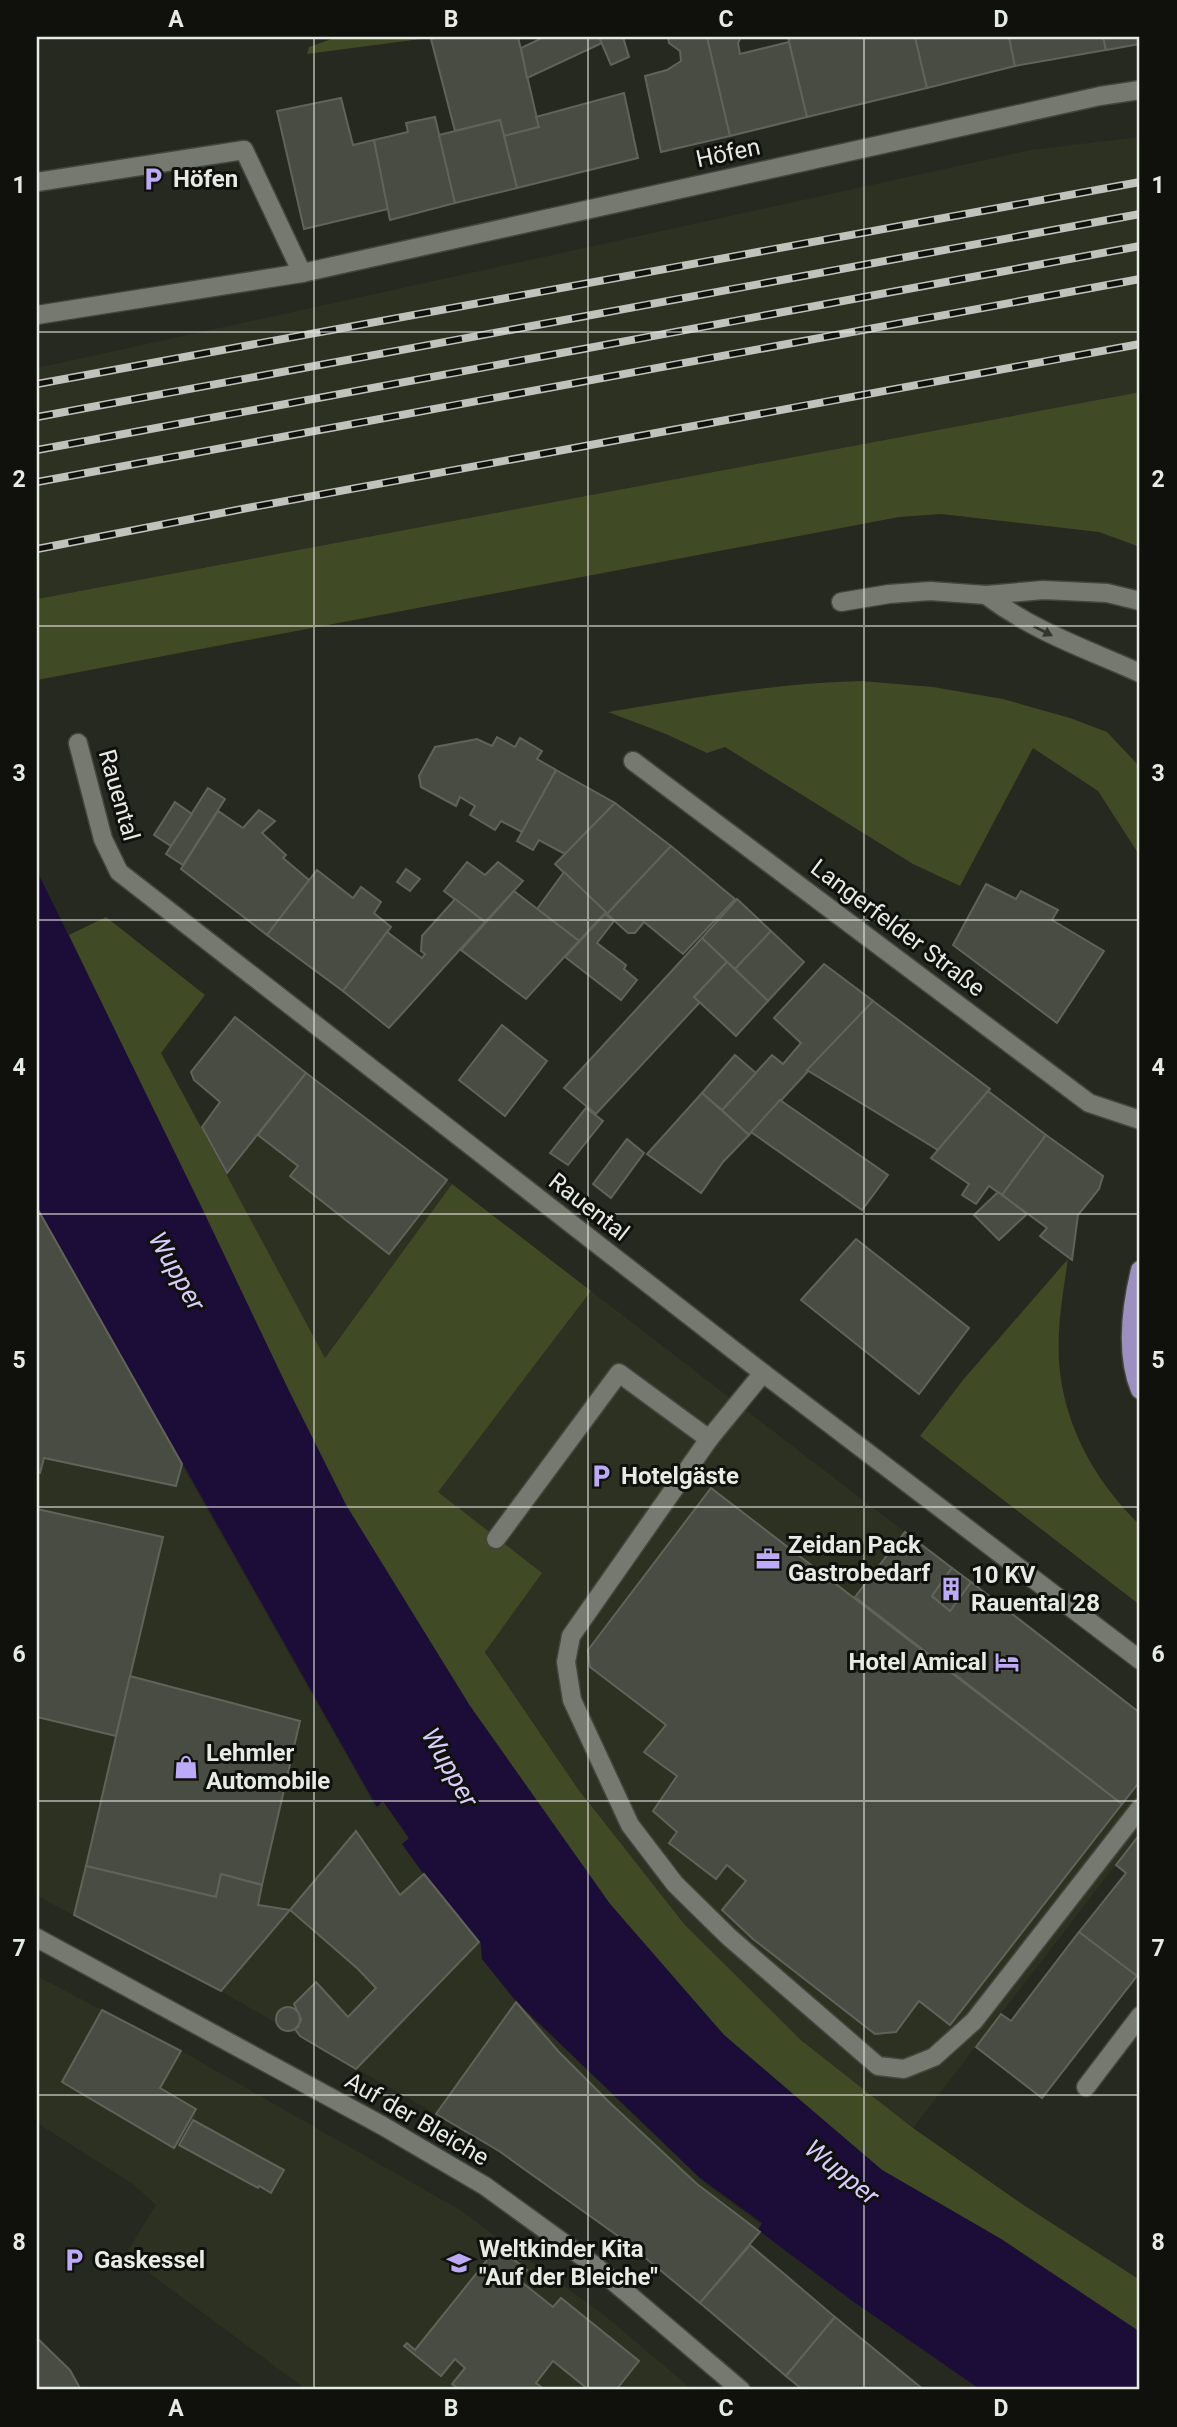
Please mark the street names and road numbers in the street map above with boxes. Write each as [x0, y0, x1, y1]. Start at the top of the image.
street label: Höfen [693, 133, 763, 173]
street label: Rauental [93, 746, 145, 844]
street label: Langerfelder Straße [805, 853, 991, 1003]
street label: Rauental [543, 1167, 635, 1247]
street label: Auf der Bleiche [340, 2067, 494, 2171]

